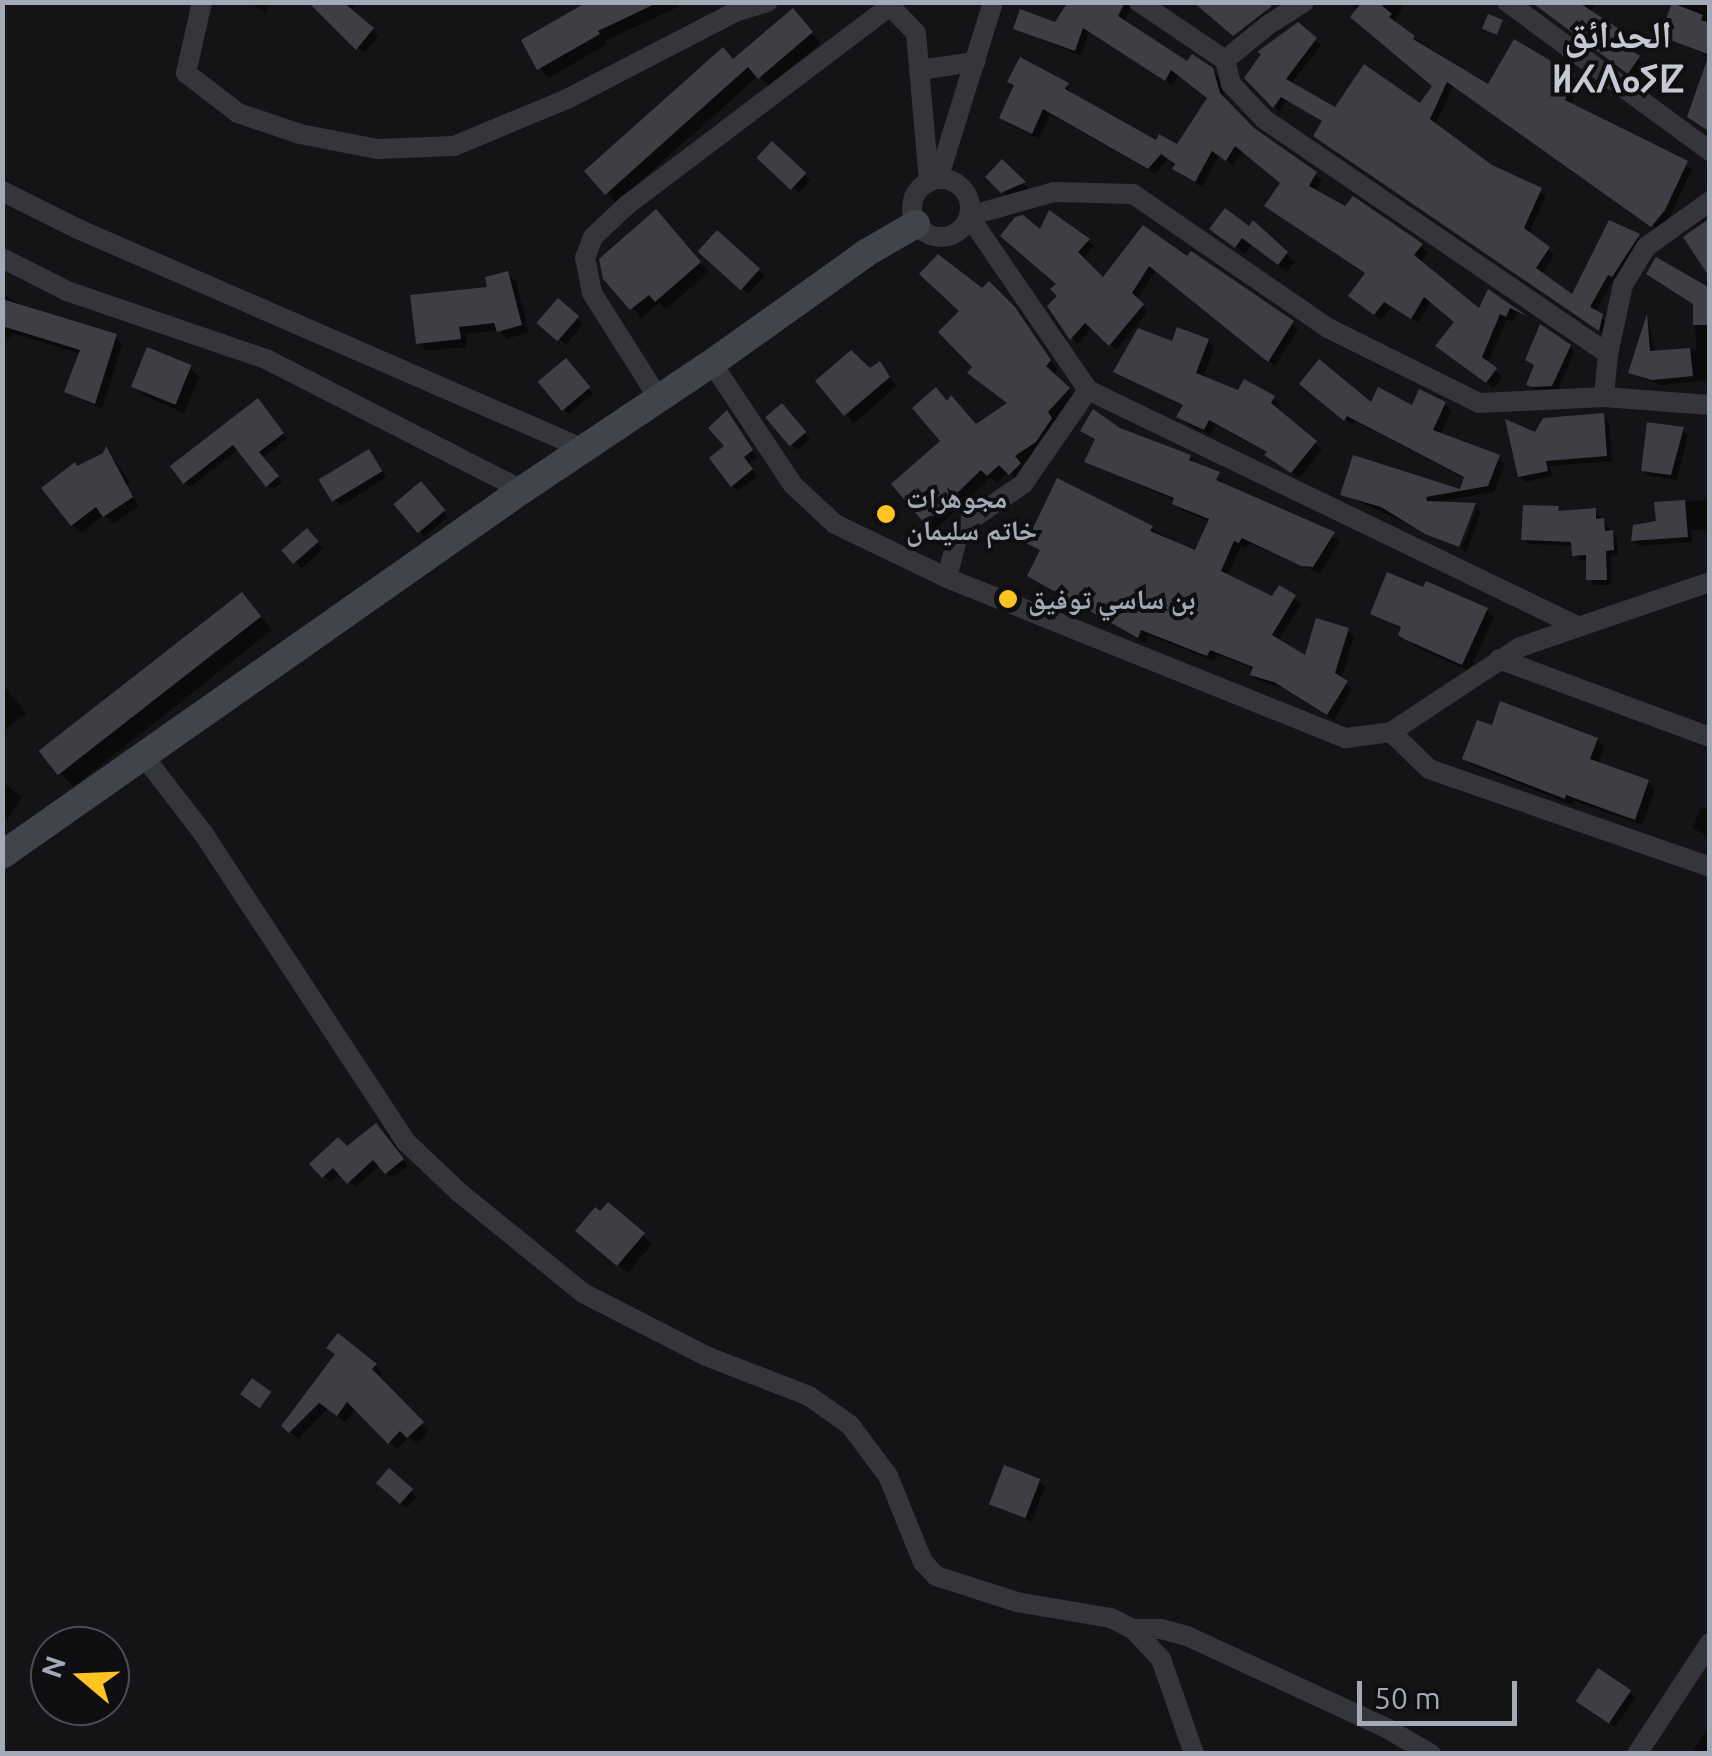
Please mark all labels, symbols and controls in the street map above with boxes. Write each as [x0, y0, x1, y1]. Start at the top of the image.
district label: الحدائق ⵍⵃⴷⴰⵢⵇ [1551, 12, 1685, 101]
place label: مجوهرات خاتم سليمان [906, 481, 1037, 547]
marker: مجوهرات خاتم سليمان [875, 503, 897, 525]
place label: بن ساسي توفيق [1028, 582, 1195, 616]
marker: بن ساسي توفيق [997, 588, 1019, 610]
north arrow [30, 1626, 130, 1726]
text: N [35, 1652, 71, 1682]
scale bar [1362, 1661, 1522, 1723]
text: 50 m [1374, 1681, 1441, 1715]

